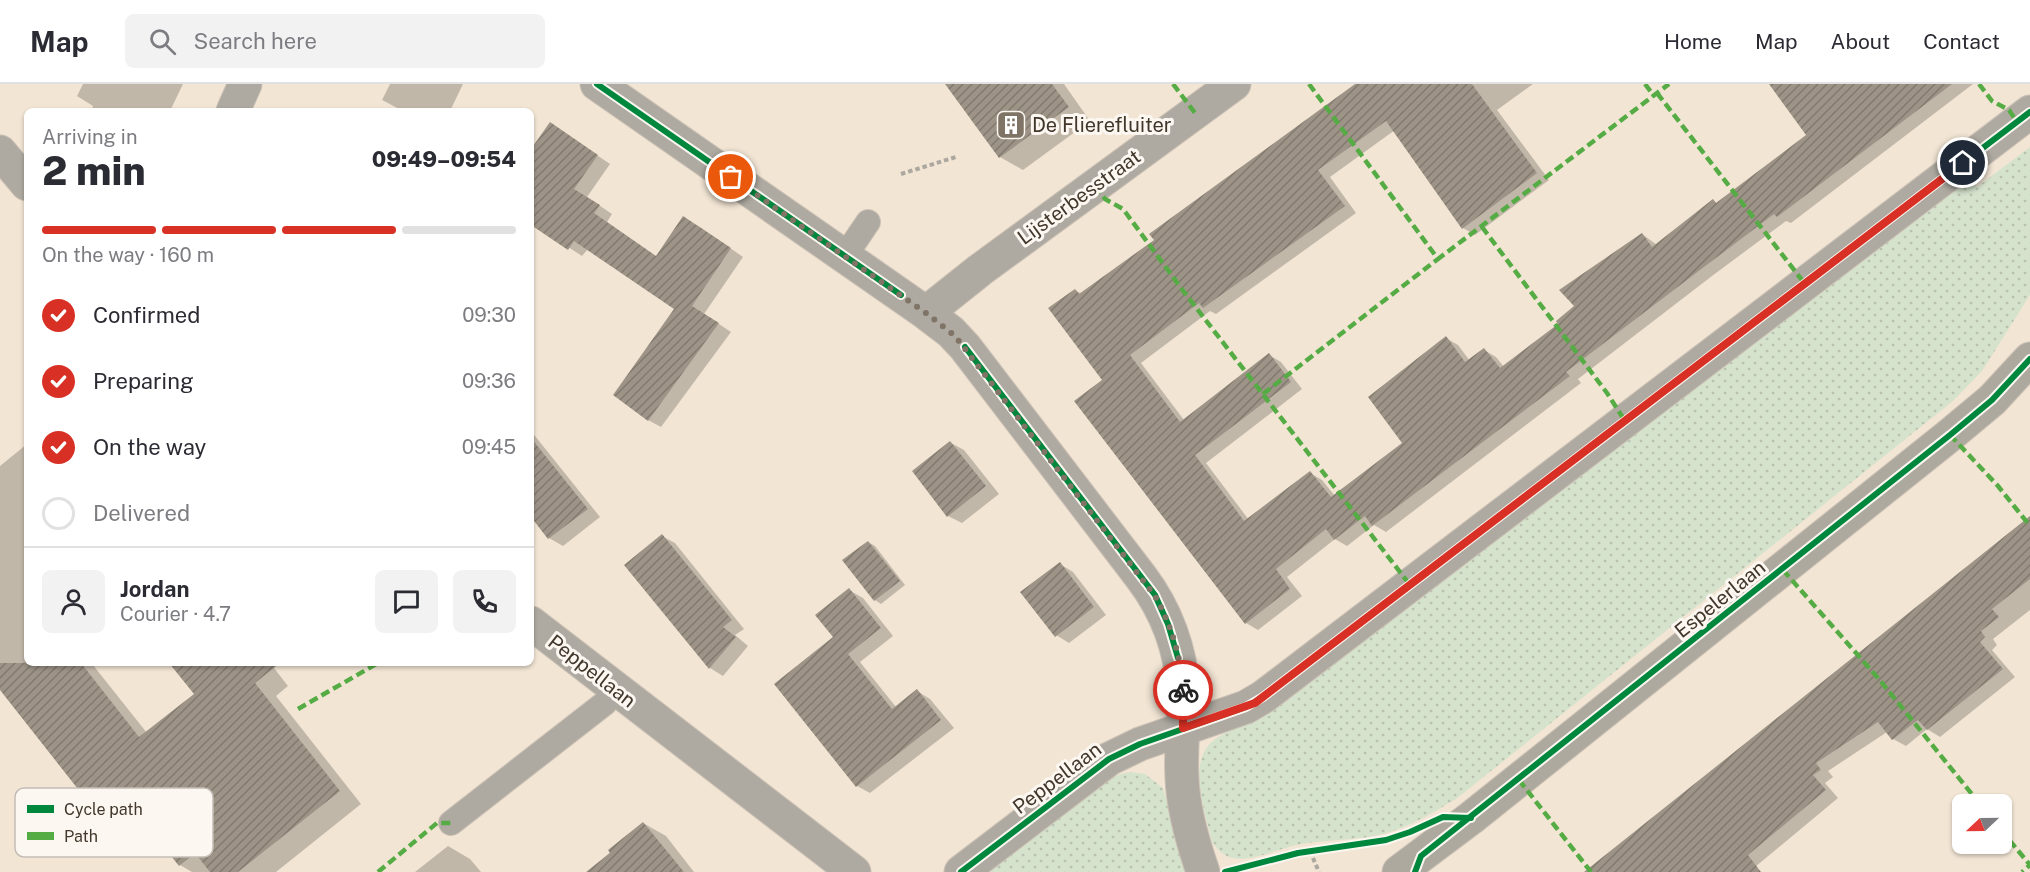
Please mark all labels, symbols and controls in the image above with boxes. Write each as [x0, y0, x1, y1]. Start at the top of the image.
search box [125, 14, 545, 68]
text: Map [30, 25, 89, 58]
icon: search [146, 25, 179, 58]
text: Search here [194, 28, 317, 54]
text: Home [1664, 29, 1722, 54]
text: Map [1755, 29, 1798, 54]
text: About [1831, 29, 1890, 54]
text: Contact [1923, 29, 2000, 54]
building icon: De Flierefluiter [995, 109, 1027, 141]
place label: De Flierefluiter [1032, 113, 1172, 137]
text: Arriving in [42, 125, 137, 149]
pin [1937, 137, 1988, 188]
street label: Lijsterbesstraat [1013, 144, 1145, 250]
text: 09:49–09:54 [372, 146, 516, 172]
icon: home [1946, 146, 1979, 179]
text: 2 min [42, 148, 146, 194]
pin [705, 151, 756, 202]
icon: bag [714, 160, 747, 193]
text: On the way · 160 m [42, 243, 214, 267]
icon: check [42, 299, 75, 332]
text: Confirmed [93, 302, 200, 328]
text: 09:30 [462, 303, 516, 327]
icon: check [42, 365, 75, 398]
text: Preparing [93, 368, 194, 394]
text: 09:36 [462, 369, 516, 393]
icon: check [42, 431, 75, 464]
text: On the way [93, 434, 206, 460]
text: 09:45 [462, 435, 516, 459]
text: Delivered [93, 500, 190, 526]
street label: Espelerlaan [1670, 555, 1770, 643]
button: person [42, 570, 105, 633]
button: chat [375, 570, 438, 633]
button: phone [453, 570, 516, 633]
text: Jordan [120, 576, 189, 602]
text: Courier · 4.7 [120, 602, 231, 626]
street label: Peppellaan [543, 629, 641, 713]
courier [1153, 660, 1213, 720]
icon: bike [1167, 674, 1200, 707]
street label: Peppellaan [1008, 737, 1106, 819]
legend [15, 788, 213, 857]
north arrow [1952, 794, 2012, 854]
map controls [1952, 794, 2012, 854]
text: Cycle path [64, 800, 143, 819]
text: Path [64, 827, 98, 846]

